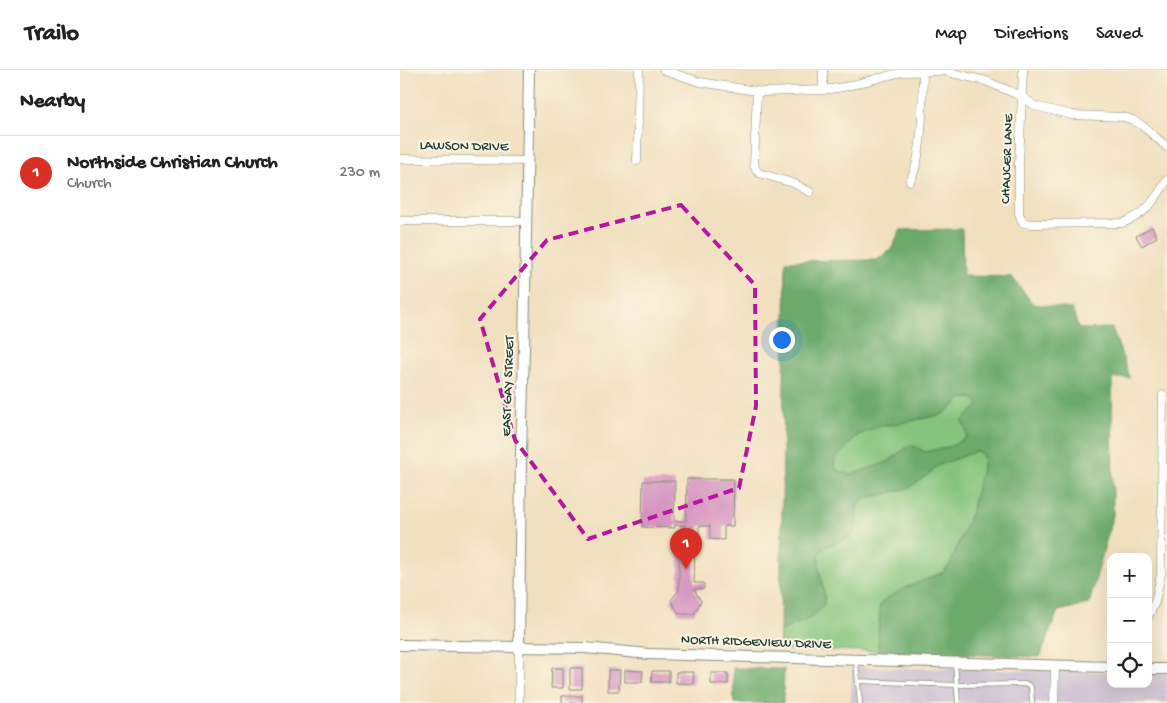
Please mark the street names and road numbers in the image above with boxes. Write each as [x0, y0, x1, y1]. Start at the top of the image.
street label: CHAUCER LANE [998, 112, 1018, 204]
street label: LAWSON DRIVE [419, 138, 510, 156]
street label: EAST GAY STREET [499, 335, 519, 437]
street label: NORTH RIDGEVIEW DRIVE [681, 632, 833, 654]

